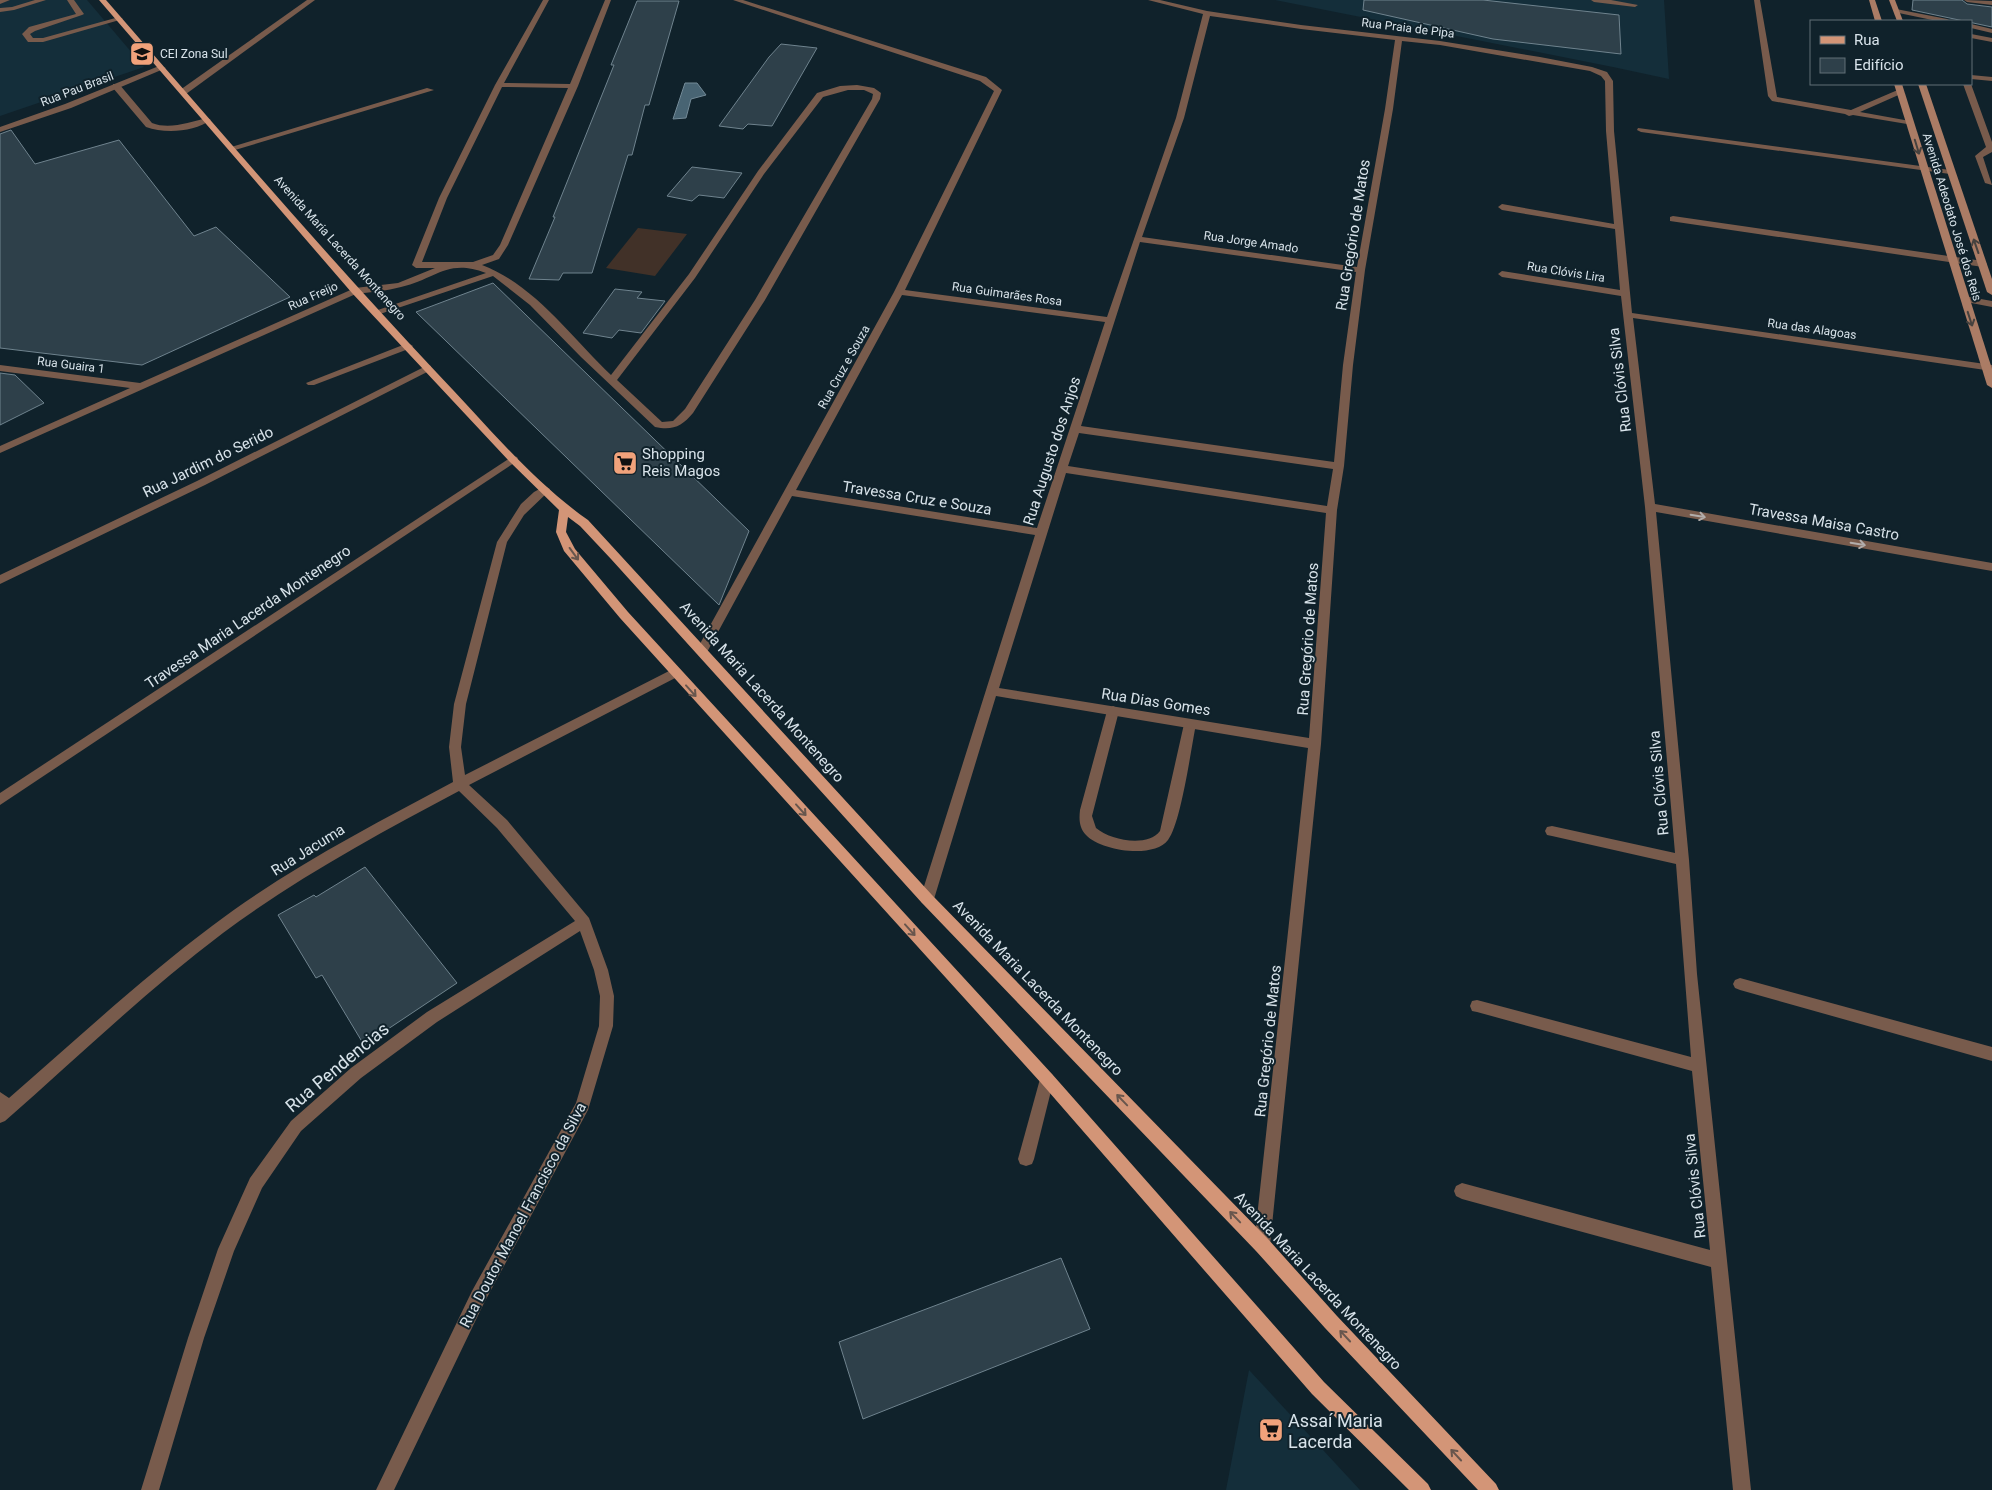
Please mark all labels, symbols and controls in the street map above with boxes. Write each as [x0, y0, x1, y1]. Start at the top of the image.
street label: Rua Praia de Pipa [1361, 15, 1455, 41]
legend [1810, 20, 1972, 85]
text: Rua [1854, 31, 1880, 49]
school or university icon: CEI Zona Sul [129, 41, 155, 67]
place label: CEI Zona Sul [160, 47, 228, 61]
text: Edifício [1854, 56, 1903, 74]
street label: Rua Pau Brasil [39, 69, 115, 109]
street label: Avenida Adeodato José dos Reis [1920, 131, 1984, 303]
one-way arrow [1913, 139, 1923, 155]
street label: Rua Gregório de Matos [1332, 158, 1374, 312]
street label: Avenida Maria Lacerda Montenegro [271, 173, 409, 323]
street label: Rua Jorge Amado [1203, 228, 1299, 256]
one-way arrow [1971, 238, 1980, 254]
street label: Rua Clóvis Lira [1526, 259, 1606, 285]
street label: Rua Freijo [286, 279, 340, 313]
street label: Rua Guimarães Rosa [951, 279, 1063, 309]
one-way arrow [1966, 311, 1976, 327]
street label: Rua das Alagoas [1767, 316, 1857, 342]
street label: Rua Cruz e Souza [815, 323, 873, 411]
street label: Rua Clóvis Silva [1605, 327, 1635, 433]
street label: Rua Guaira 1 [36, 354, 106, 376]
street label: Rua Augusto dos Anjos [1019, 374, 1085, 528]
street label: Rua Jardim do Serido [140, 423, 276, 501]
place label: Shopping Reis Magos [642, 445, 720, 480]
supermarket icon: Shopping Reis Magos [612, 450, 638, 476]
street label: Travessa Cruz e Souza [841, 477, 993, 519]
street label: Travessa Maisa Castro [1747, 500, 1901, 544]
one-way arrow [1690, 511, 1706, 521]
one-way arrow [1850, 539, 1866, 549]
street label: Travessa Maria Lacerda Montenegro [142, 541, 354, 693]
one-way arrow [569, 547, 579, 561]
street label: Rua Gregório de Matos [1294, 562, 1322, 716]
street label: Avenida Maria Lacerda Montenegro [676, 598, 848, 786]
one-way arrow [685, 684, 697, 697]
street label: Rua Dias Gomes [1100, 684, 1212, 720]
street label: Rua Clóvis Silva [1645, 730, 1673, 836]
one-way arrow [795, 804, 806, 817]
street label: Rua Jacuma [268, 820, 348, 880]
street label: Avenida Maria Lacerda Montenegro [949, 897, 1127, 1079]
one-way arrow [904, 924, 916, 937]
street label: Rua Gregório de Matos [1251, 964, 1285, 1118]
street label: Rua Pendencias [281, 1018, 393, 1116]
one-way arrow [1116, 1094, 1128, 1106]
street label: Rua Doutor Manoel Francisco da Silva [456, 1099, 590, 1331]
street label: Rua Clóvis Silva [1681, 1133, 1709, 1239]
street label: Avenida Maria Lacerda Montenegro [1231, 1188, 1405, 1374]
one-way arrow [1229, 1211, 1241, 1223]
one-way arrow [1339, 1330, 1351, 1343]
place label: Assaí Maria Lacerda [1288, 1410, 1383, 1452]
supermarket icon: Assaí Maria Lacerda [1258, 1417, 1284, 1443]
one-way arrow [1450, 1448, 1462, 1461]

